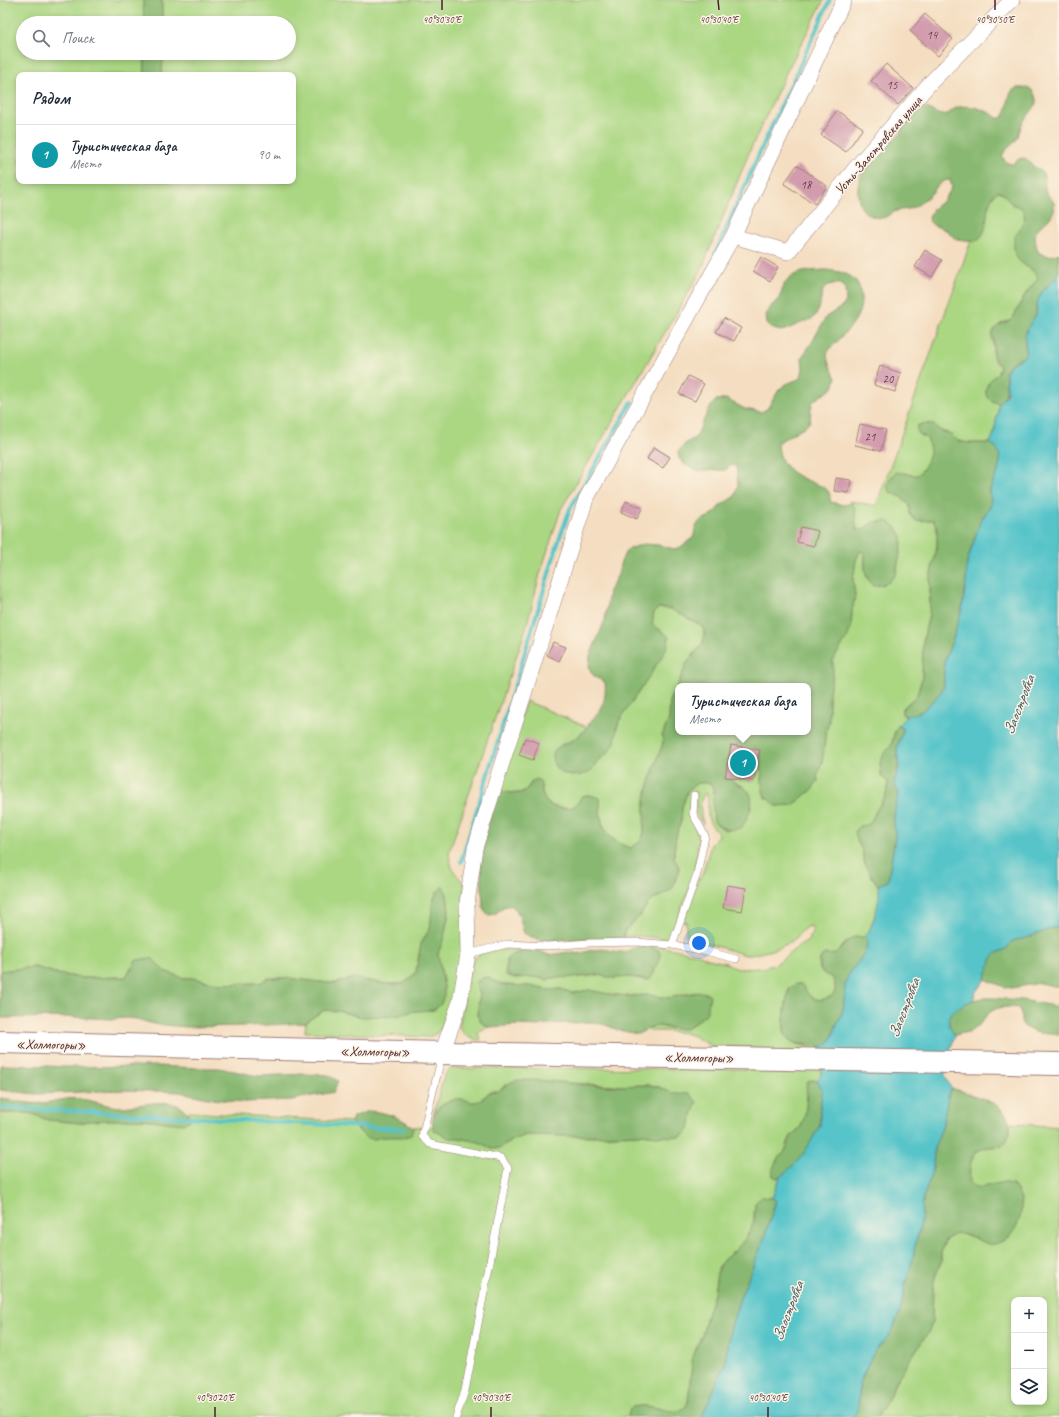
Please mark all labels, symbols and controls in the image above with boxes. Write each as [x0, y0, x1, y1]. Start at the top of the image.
text: 40°30'30"E [423, 13, 463, 26]
text: 40°30'40"E [700, 13, 740, 26]
text: 40°30'50"E [976, 13, 1016, 26]
search box [16, 16, 296, 60]
icon: search [30, 27, 52, 49]
house number: 14 [927, 27, 939, 43]
text: Поиск [62, 29, 94, 48]
house number: 15 [887, 77, 898, 93]
text: Рядом [32, 88, 70, 109]
street label: Усть-Заостровская улица [831, 92, 927, 198]
text: Туристическая база [70, 137, 177, 156]
text: 1 [42, 147, 48, 163]
text: 90 m [258, 147, 280, 163]
text: Место [70, 156, 101, 172]
house number: 18 [801, 177, 813, 193]
house number: 20 [883, 371, 895, 387]
house number: 21 [865, 429, 876, 445]
water label: Заостровка [999, 671, 1040, 738]
popup [675, 683, 811, 735]
text: Туристическая база [690, 692, 796, 711]
text: Место [690, 711, 720, 727]
pin: 1 [730, 748, 756, 778]
your location [689, 933, 709, 953]
water label: Заостровка [884, 974, 925, 1041]
street label: «Холмогоры» [16, 1035, 86, 1054]
street label: «Холмогоры» [340, 1042, 410, 1061]
street label: «Холмогоры» [664, 1048, 734, 1067]
water label: Заостровка [768, 1277, 809, 1344]
map controls [1011, 1297, 1047, 1405]
button: + [1011, 1297, 1047, 1333]
button: − [1011, 1333, 1047, 1369]
button: layers [1011, 1369, 1047, 1405]
text: 40°30'20"E [196, 1391, 236, 1404]
text: 40°30'30"E [472, 1391, 512, 1404]
text: 40°30'40"E [749, 1391, 789, 1404]

